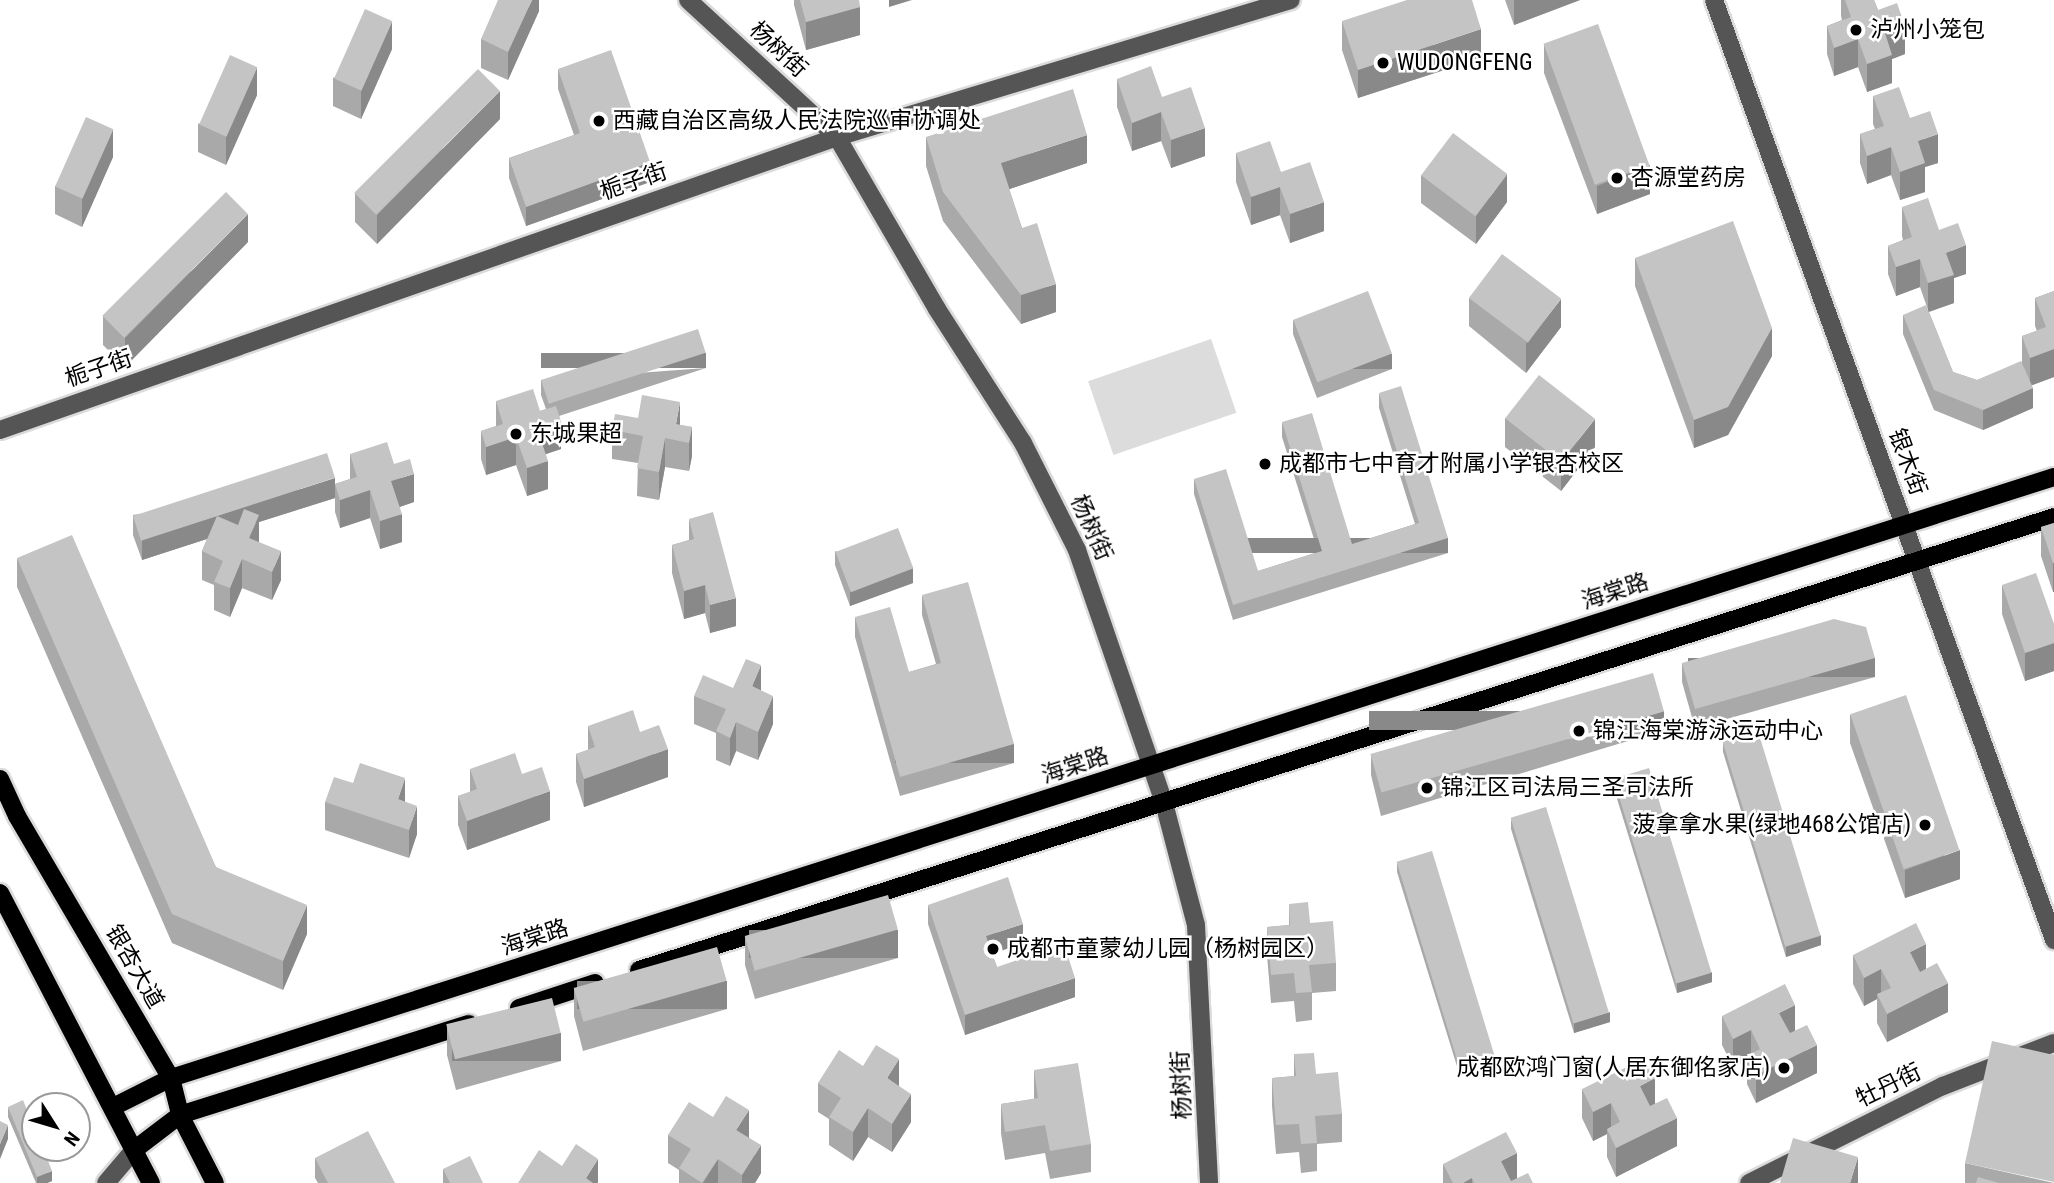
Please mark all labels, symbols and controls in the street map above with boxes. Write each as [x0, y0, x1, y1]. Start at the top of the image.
street label: 杨树街 [743, 16, 813, 84]
place label: 泸州小笼包 [1870, 16, 1985, 44]
marker: 泸州小笼包 [1848, 22, 1864, 38]
place label: WUDONGFENG [1397, 49, 1533, 77]
marker: WUDONGFENG [1375, 55, 1391, 71]
place label: 西藏自治区高级人民法院巡审协调处 [613, 107, 981, 135]
marker: 西藏自治区高级人民法院巡审协调处 [591, 113, 607, 129]
street label: 栀子街 [597, 158, 671, 206]
place label: 杏源堂药房 [1631, 164, 1746, 192]
marker: 杏源堂药房 [1609, 170, 1625, 186]
street label: 栀子街 [62, 345, 136, 393]
place label: 东城果超 [530, 420, 622, 448]
street label: 银木街 [1882, 425, 1932, 499]
marker: 东城果超 [508, 426, 524, 442]
place label: 成都市七中育才附属小学银杏校区 [1279, 450, 1624, 478]
marker: 成都市七中育才附属小学银杏校区 [1257, 456, 1273, 472]
street label: 杨树街 [1064, 491, 1118, 565]
street label: 海棠路 [1578, 568, 1652, 616]
place label: 锦江海棠游泳运动中心 [1593, 717, 1823, 745]
marker: 锦江海棠游泳运动中心 [1571, 723, 1587, 739]
street label: 海棠路 [1038, 742, 1112, 790]
place label: 锦江区司法局三圣司法所 [1441, 774, 1694, 802]
marker: 锦江区司法局三圣司法所 [1419, 780, 1435, 796]
place label: 菠拿拿水果(绿地468公馆店) [1632, 811, 1911, 839]
marker: 菠拿拿水果(绿地468公馆店) [1917, 817, 1933, 833]
street label: 海棠路 [498, 914, 572, 962]
street label: 银杏大道 [99, 920, 169, 1014]
place label: 成都市童蒙幼儿园（杨树园区） [1007, 935, 1329, 963]
marker: 成都市童蒙幼儿园（杨树园区） [985, 941, 1001, 957]
street label: 杨树街 [1167, 1050, 1197, 1120]
place label: 成都欧鸿门窗(人居东御佲家店) [1456, 1054, 1770, 1082]
street label: 牡丹街 [1852, 1058, 1926, 1114]
marker: 成都欧鸿门窗(人居东御佲家店) [1776, 1060, 1792, 1076]
north arrow [21, 1092, 91, 1162]
text: N [59, 1127, 84, 1150]

